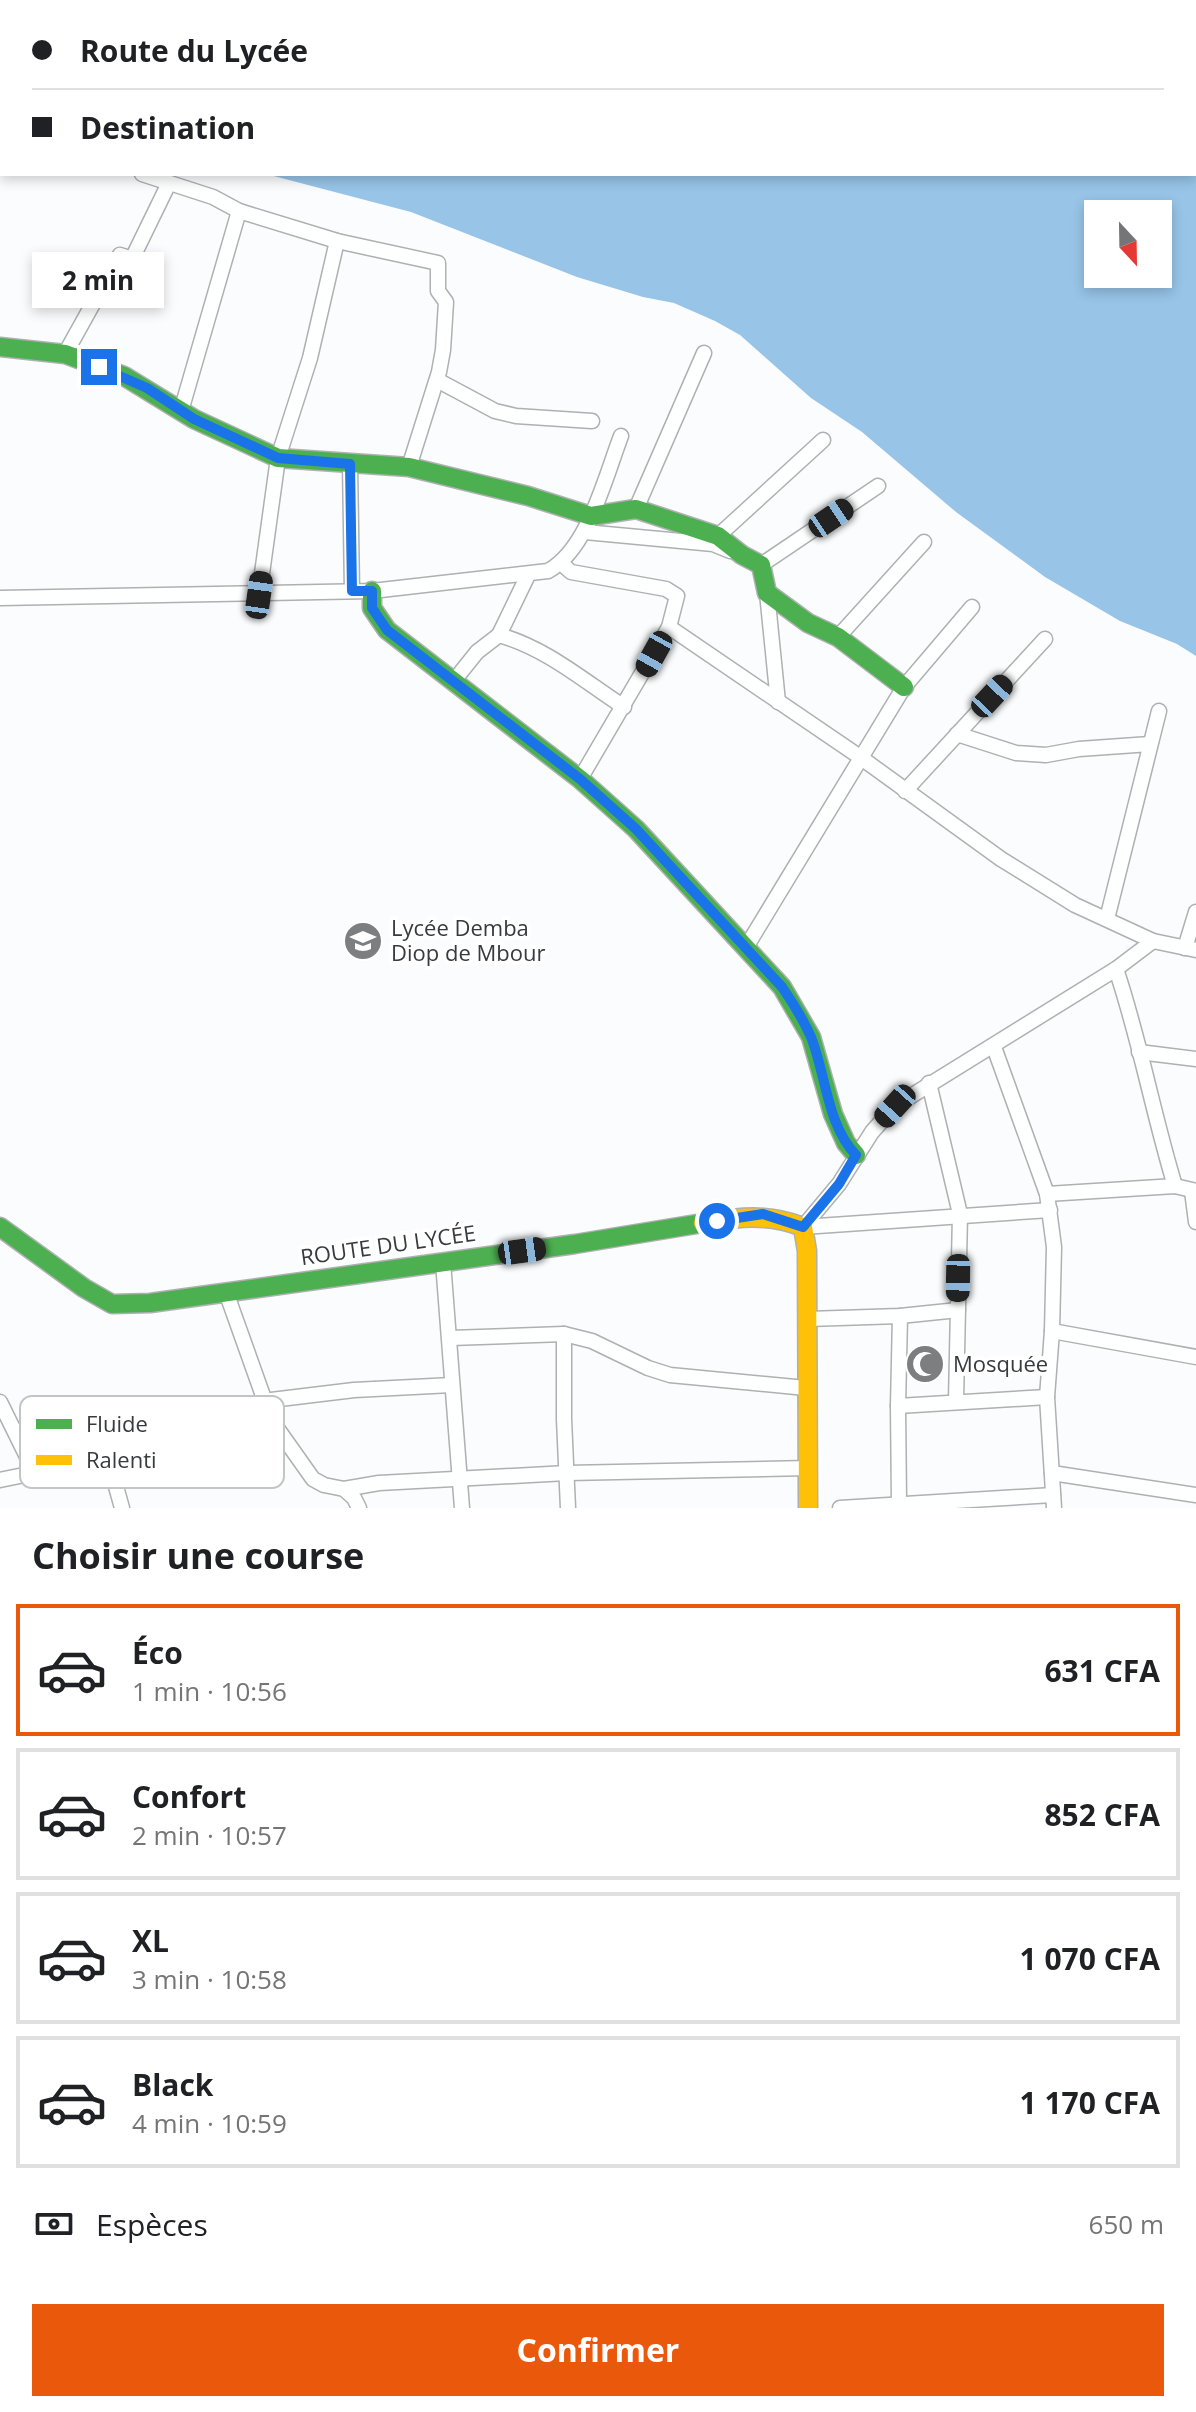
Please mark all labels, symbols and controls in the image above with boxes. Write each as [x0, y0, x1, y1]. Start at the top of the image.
text: Route du Lycée [80, 30, 308, 71]
text: Destination [80, 107, 255, 148]
north arrow [1084, 200, 1172, 288]
map controls [1084, 200, 1172, 288]
callout: 2 min [33, 251, 165, 307]
text: 2 min [62, 262, 134, 298]
route end [81, 349, 117, 385]
car [804, 495, 858, 541]
car [244, 570, 274, 620]
car [632, 627, 676, 681]
car [967, 670, 1017, 722]
place label: Lycée Demba Diop de Mbour [391, 912, 545, 967]
school or university icon: Lycée Demba Diop de Mbour [342, 920, 384, 962]
car [870, 1080, 920, 1132]
route start [699, 1203, 735, 1239]
street label: ROUTE DU LYCÉE [298, 1217, 477, 1271]
car [497, 1236, 547, 1266]
car [946, 1254, 970, 1302]
mosque icon: Mosquée [904, 1343, 946, 1385]
place label: Mosquée [953, 1348, 1048, 1378]
legend [20, 1396, 284, 1488]
text: Fluide [86, 1408, 148, 1438]
text: Ralenti [86, 1444, 157, 1474]
text: Choisir une course [32, 1531, 364, 1580]
text: Éco [132, 1632, 183, 1673]
icon: car [36, 1634, 108, 1706]
text: 631 CFA [1044, 1650, 1160, 1691]
text: 1 min · 10:56 [132, 1673, 287, 1709]
text: Confort [132, 1776, 246, 1817]
icon: car [36, 1778, 108, 1850]
text: 852 CFA [1044, 1794, 1160, 1835]
text: 2 min · 10:57 [132, 1817, 287, 1853]
text: XL [132, 1920, 169, 1961]
icon: car [36, 1922, 108, 1994]
text: 1 070 CFA [1020, 1938, 1160, 1979]
text: 3 min · 10:58 [132, 1961, 287, 1997]
text: Black [132, 2064, 213, 2105]
icon: car [36, 2066, 108, 2138]
text: 1 170 CFA [1020, 2082, 1160, 2123]
text: 4 min · 10:59 [132, 2105, 287, 2141]
icon: cash [32, 2202, 76, 2246]
text: Espèces [96, 2204, 208, 2245]
text: 650 m [1089, 2206, 1164, 2242]
button: Confirmer [32, 2304, 1164, 2396]

